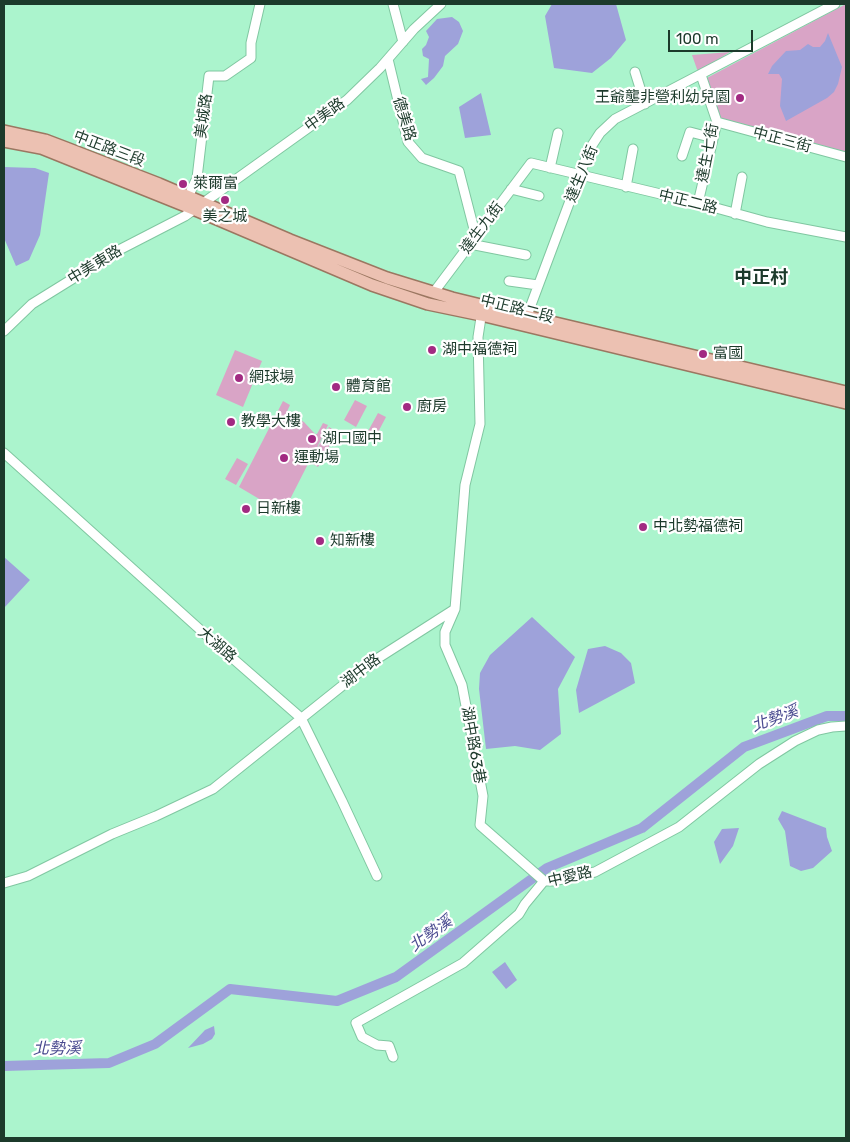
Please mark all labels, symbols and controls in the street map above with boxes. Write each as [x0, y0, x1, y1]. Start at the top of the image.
scale bar [670, 20, 755, 52]
text: 100 m [676, 30, 718, 48]
place label: 王爺壟非營利幼兒園 [595, 89, 730, 107]
street label: 美城路 [192, 92, 216, 140]
marker: 王爺壟非營利幼兒園 [734, 92, 746, 104]
street label: 中美路 [302, 94, 348, 136]
street label: 德美路 [389, 95, 419, 143]
street label: 達生七街 [693, 122, 723, 184]
street label: 中正三街 [751, 124, 813, 156]
street label: 中正路三段 [71, 127, 147, 171]
street label: 達生八街 [562, 143, 602, 205]
place label: 萊爾富 [193, 175, 238, 193]
marker: 萊爾富 [177, 178, 189, 190]
street label: 中正二路 [657, 186, 719, 218]
marker: 美之城 [219, 194, 231, 206]
street label: 達生九街 [457, 199, 507, 257]
place label: 美之城 [203, 208, 247, 226]
street label: 中美東路 [65, 242, 125, 288]
district label: 中正村 [734, 267, 788, 289]
street label: 中正路二段 [478, 291, 556, 327]
place label: 湖中福德祠 [442, 341, 517, 359]
marker: 湖中福德祠 [426, 344, 438, 356]
place label: 富國 [713, 345, 743, 363]
marker: 富國 [697, 348, 709, 360]
place label: 網球場 [249, 369, 294, 387]
marker: 網球場 [233, 372, 245, 384]
place label: 體育館 [346, 378, 391, 396]
marker: 體育館 [330, 381, 342, 393]
place label: 廚房 [417, 398, 447, 416]
marker: 廚房 [401, 401, 413, 413]
place label: 教學大樓 [241, 413, 301, 431]
marker: 教學大樓 [225, 416, 237, 428]
place label: 湖口國中 [322, 430, 382, 448]
marker: 湖口國中 [306, 433, 318, 445]
place label: 運動場 [294, 449, 339, 467]
marker: 運動場 [278, 452, 290, 464]
place label: 日新樓 [256, 500, 301, 518]
marker: 日新樓 [240, 503, 252, 515]
place label: 中北勢福德祠 [653, 518, 743, 536]
marker: 中北勢福德祠 [637, 521, 649, 533]
place label: 知新樓 [330, 532, 375, 550]
marker: 知新樓 [314, 535, 326, 547]
street label: 大湖路 [194, 623, 240, 667]
street label: 湖中路 [338, 650, 384, 692]
water label: 北勢溪 [749, 702, 801, 736]
street label: 湖中路63巷 [457, 705, 489, 785]
street label: 中愛路 [546, 863, 594, 891]
water label: 北勢溪 [406, 912, 456, 956]
water label: 北勢溪 [33, 1039, 81, 1059]

